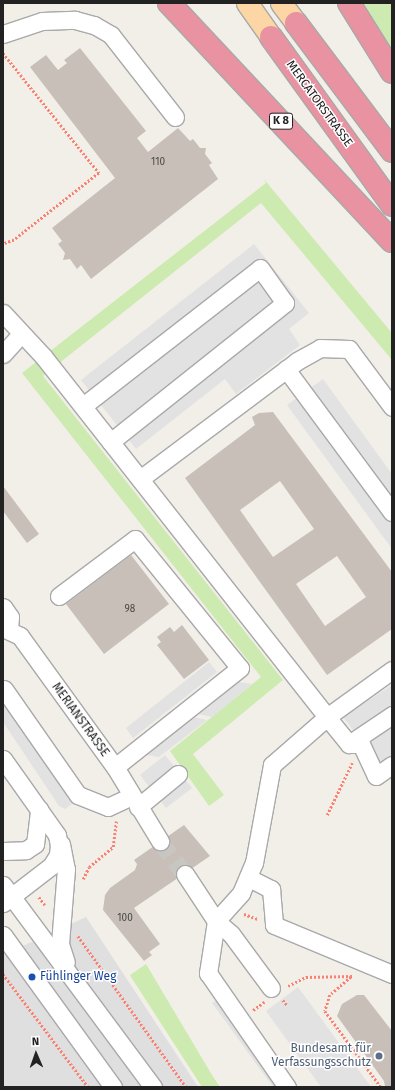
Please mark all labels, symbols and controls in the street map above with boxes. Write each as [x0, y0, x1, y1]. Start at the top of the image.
street label: MERCATORSTRASSE [283, 58, 355, 150]
road number: K 8 [269, 112, 293, 130]
house number: 110 [151, 157, 165, 169]
house number: 98 [125, 604, 135, 616]
street label: MERIANSTRASSE [48, 680, 112, 760]
house number: 100 [117, 913, 133, 925]
place label: Fühlinger Weg [40, 970, 116, 984]
marker: Fühlinger Weg [27, 972, 37, 982]
north arrow [16, 1034, 56, 1074]
text: N [32, 1035, 39, 1048]
place label: Bundesamt für Verfassungsschutz [272, 1042, 371, 1070]
marker: Bundesamt für Verfassungsschutz [374, 1051, 384, 1061]

